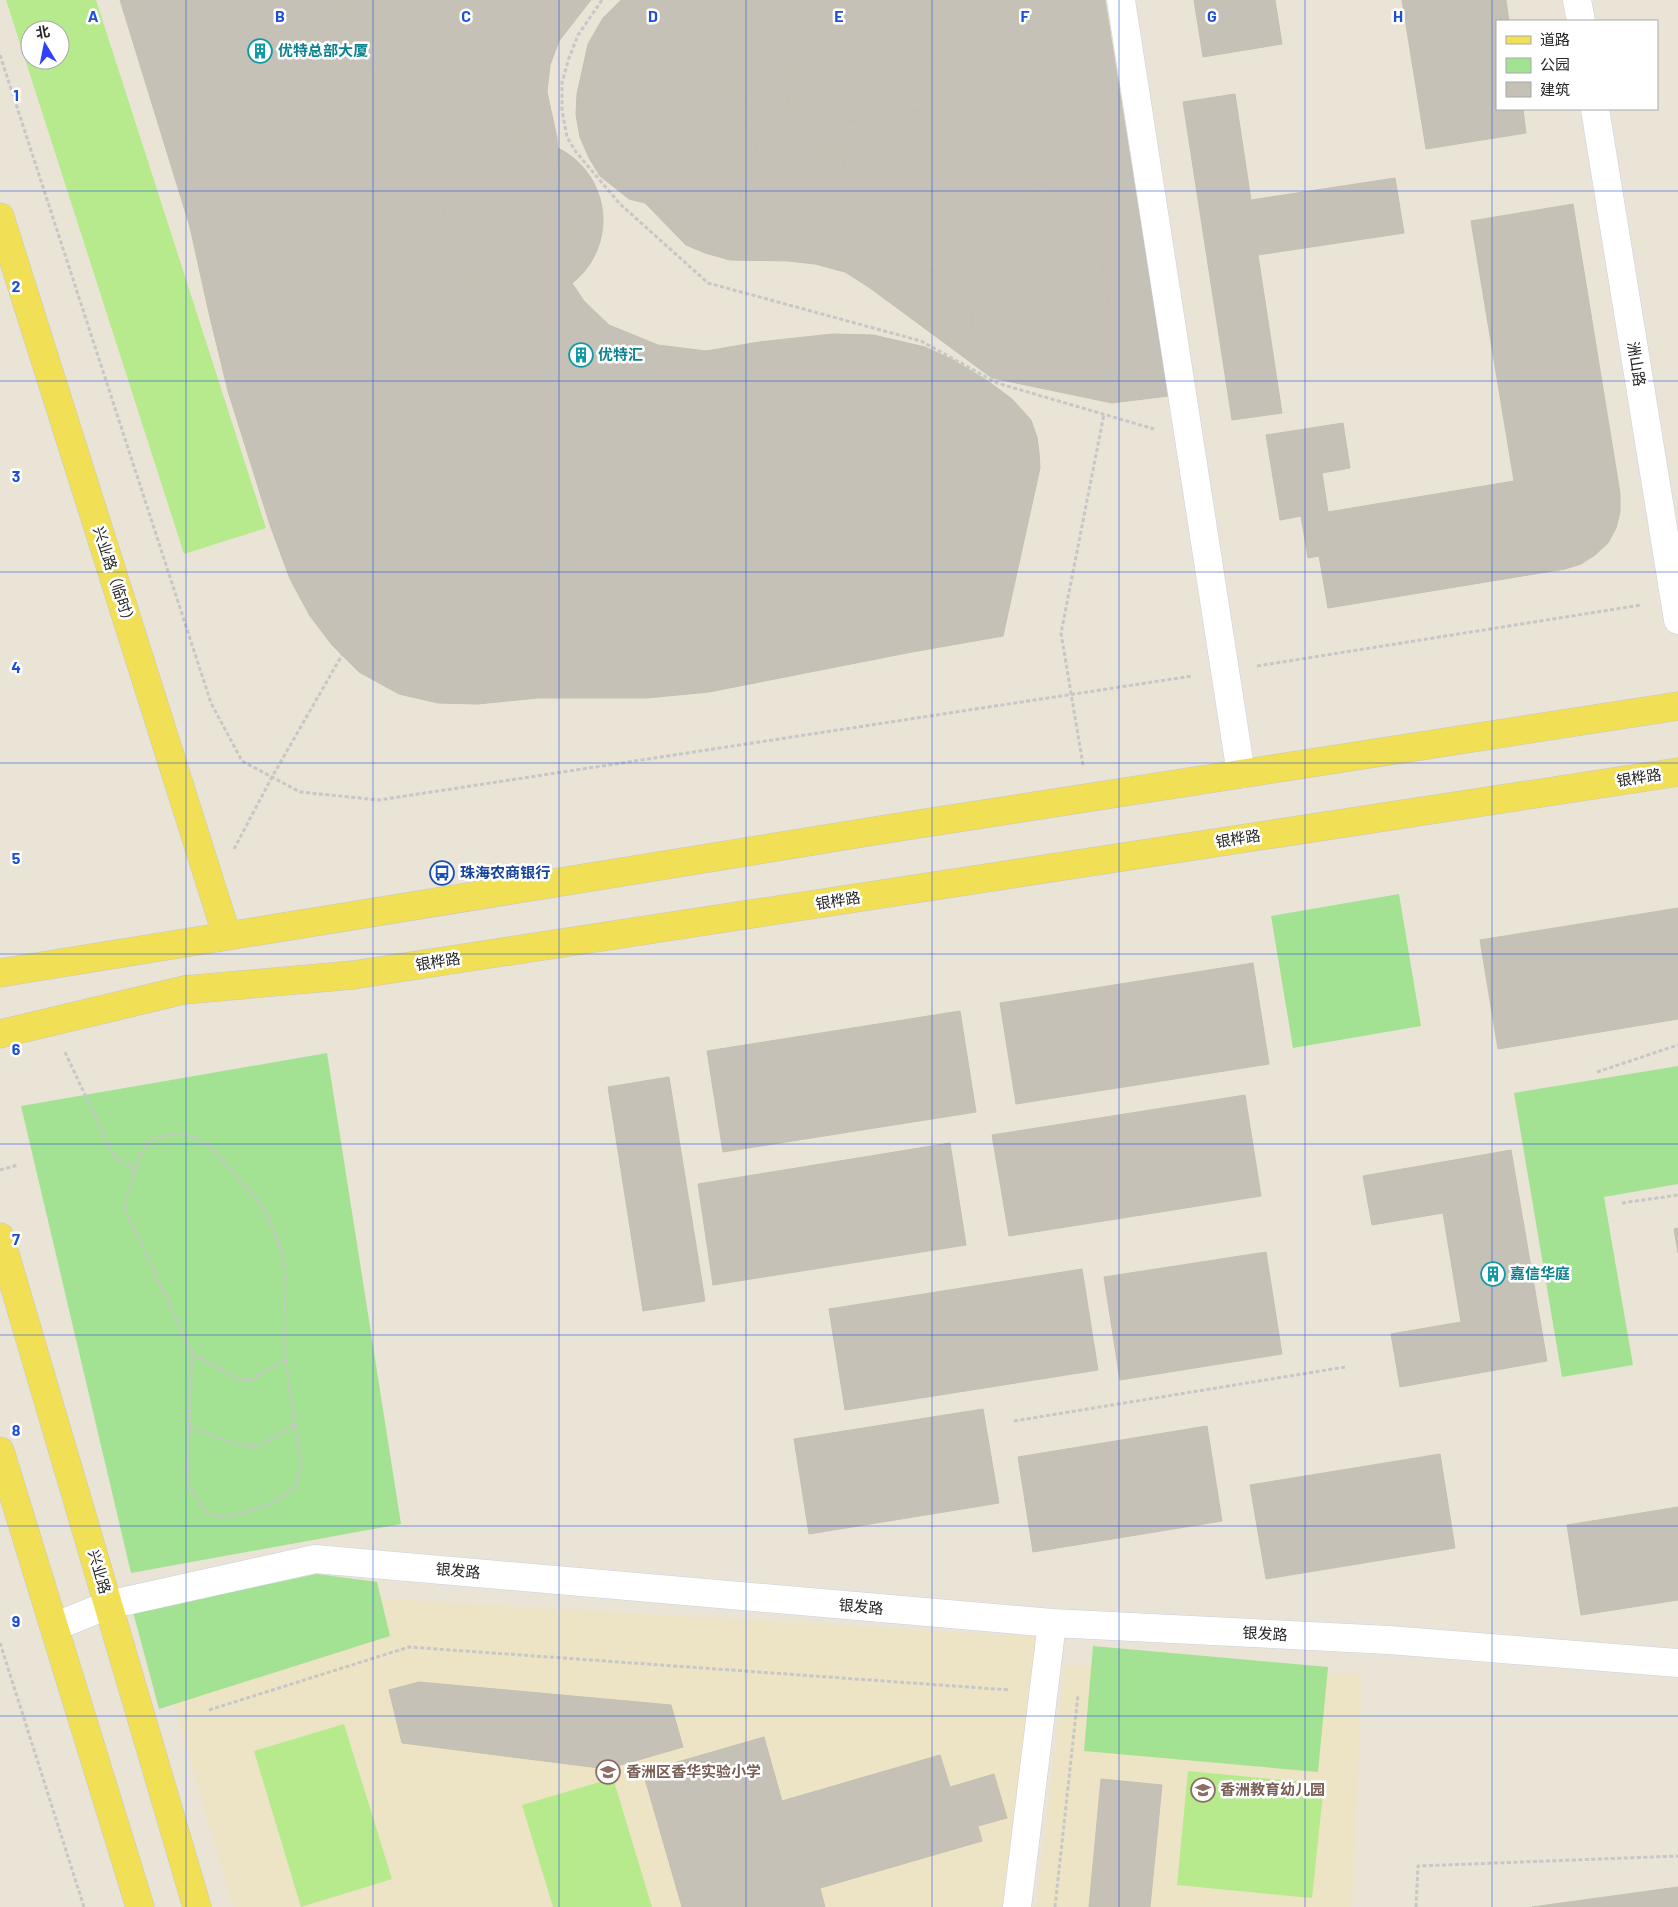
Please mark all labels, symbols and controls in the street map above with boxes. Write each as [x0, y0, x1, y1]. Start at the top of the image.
text: A [88, 6, 99, 25]
text: B [275, 6, 285, 25]
text: C [461, 6, 471, 25]
text: D [648, 6, 658, 25]
text: E [834, 6, 844, 25]
text: F [1021, 6, 1030, 25]
text: G [1207, 6, 1217, 25]
text: H [1393, 6, 1403, 25]
north arrow [20, 20, 70, 70]
legend [1496, 20, 1658, 110]
text: 北 [34, 22, 51, 41]
text: 道路 [1540, 30, 1570, 48]
building icon: 优特总部大厦 [247, 38, 273, 64]
place label: 优特总部大厦 [278, 41, 368, 59]
text: 公园 [1540, 55, 1570, 73]
text: 建筑 [1540, 80, 1570, 98]
text: 1 [13, 85, 19, 104]
text: 2 [12, 276, 21, 295]
street label: 洲山路 [1625, 340, 1649, 387]
building icon: 优特汇 [568, 342, 594, 368]
place label: 优特汇 [598, 345, 643, 363]
text: 3 [12, 466, 20, 485]
street label: 兴业路（临时） [90, 524, 140, 629]
text: 4 [11, 657, 21, 676]
street label: 银桦路 [1615, 765, 1662, 789]
street label: 银桦路 [1214, 826, 1261, 850]
text: 5 [12, 848, 21, 867]
bus stop icon: 珠海农商银行 [429, 860, 455, 886]
place label: 珠海农商银行 [460, 863, 550, 881]
street label: 银桦路 [814, 888, 861, 912]
street label: 银桦路 [414, 949, 461, 973]
text: 6 [12, 1039, 21, 1058]
text: 7 [12, 1229, 20, 1248]
building icon: 嘉信华庭 [1480, 1261, 1506, 1287]
place label: 嘉信华庭 [1510, 1264, 1570, 1282]
text: 8 [12, 1420, 21, 1439]
street label: 兴业路 [85, 1548, 115, 1596]
street label: 银发路 [435, 1559, 481, 1581]
street label: 银发路 [838, 1595, 884, 1617]
text: 9 [12, 1611, 20, 1630]
street label: 银发路 [1242, 1623, 1288, 1643]
school or university icon: 香洲区香华实验小学 [595, 1759, 621, 1785]
place label: 香洲区香华实验小学 [626, 1762, 761, 1780]
school or university icon: 香洲教育幼儿园 [1190, 1777, 1216, 1803]
place label: 香洲教育幼儿园 [1220, 1780, 1325, 1798]

